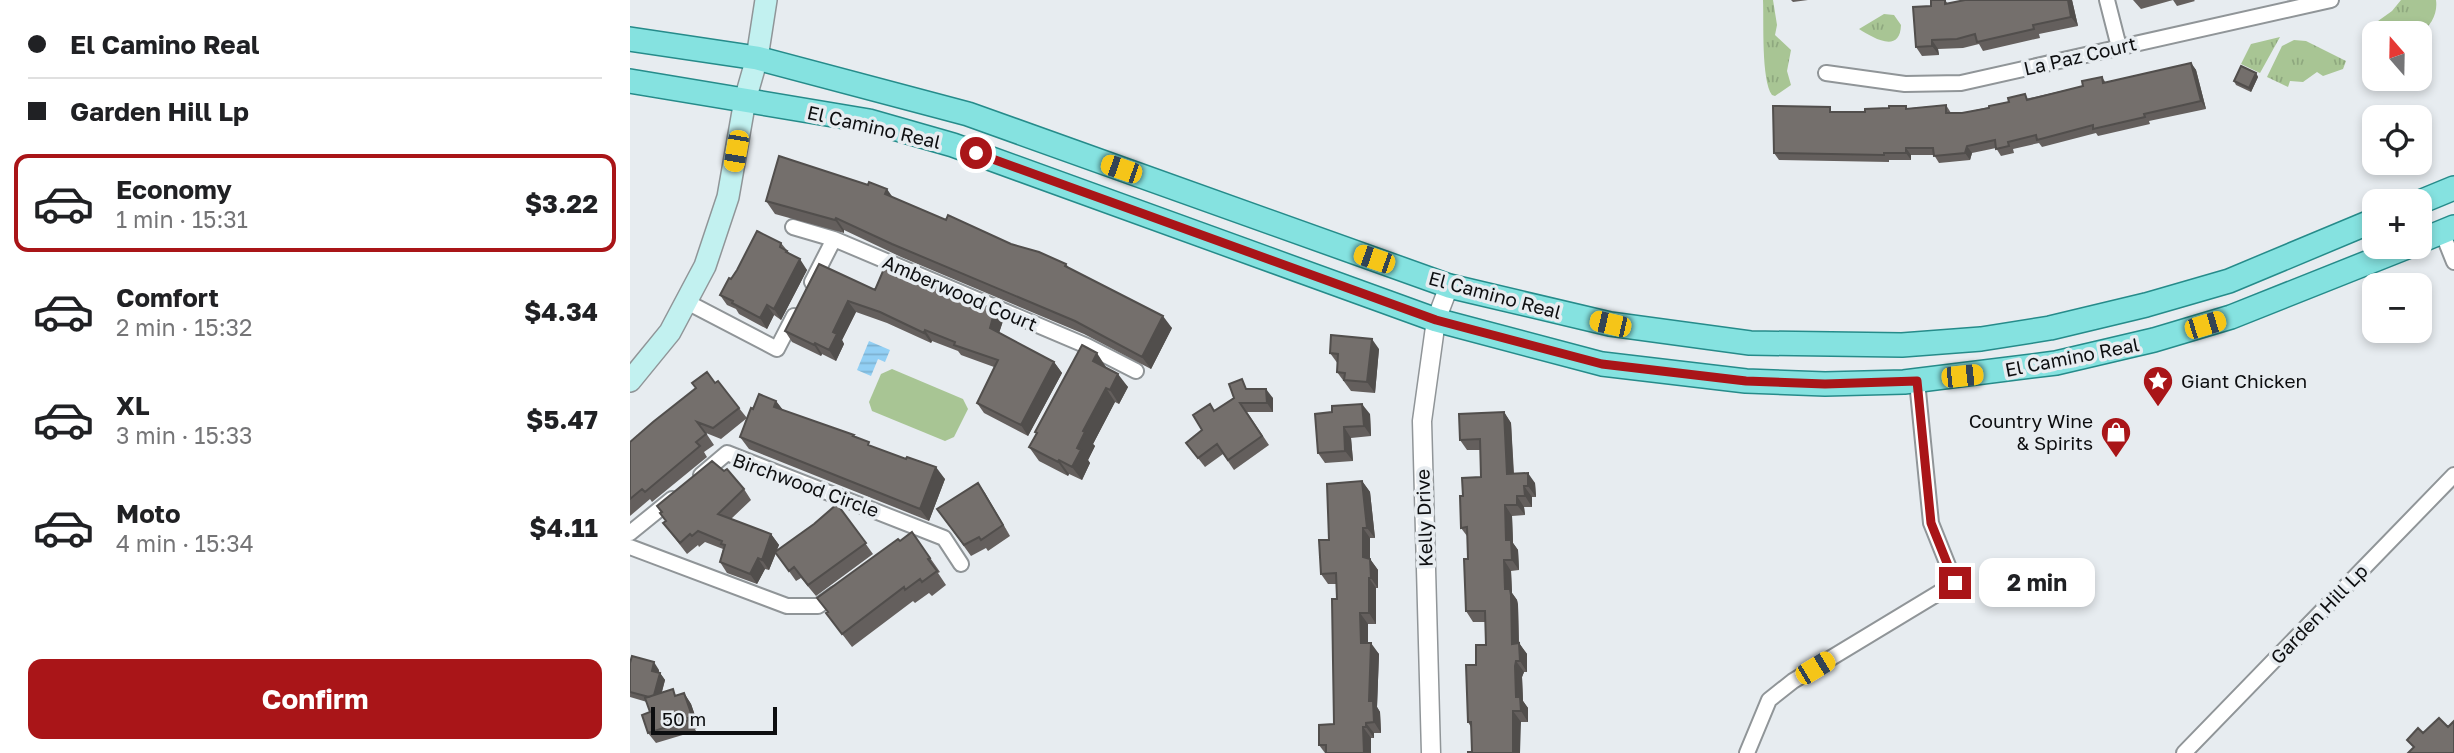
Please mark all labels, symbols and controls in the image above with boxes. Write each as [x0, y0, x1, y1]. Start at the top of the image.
north arrow [2362, 21, 2432, 91]
map controls [2362, 21, 2432, 343]
text: El Camino Real [70, 29, 259, 60]
street label: La Paz Court [2021, 31, 2139, 80]
text: Garden Hill Lp [70, 96, 249, 127]
street label: El Camino Real [805, 100, 943, 153]
button: locate [2362, 105, 2432, 175]
car [723, 128, 750, 174]
route start [960, 137, 992, 169]
car [1098, 152, 1145, 186]
icon: car [32, 172, 95, 235]
text: Economy [116, 174, 232, 205]
text: $3.22 [525, 188, 598, 219]
button: + [2362, 189, 2432, 259]
text: 1 min · 15:31 [116, 205, 248, 233]
car [1351, 242, 1398, 276]
street label: Amberwood Court [879, 250, 1041, 335]
street label: El Camino Real [1426, 266, 1564, 323]
button: − [2362, 273, 2432, 343]
icon: car [32, 280, 95, 343]
text: Comfort [116, 282, 219, 313]
text: $4.34 [524, 296, 598, 327]
car [1588, 309, 1633, 339]
car [2182, 309, 2229, 341]
text: 2 min · 15:32 [116, 313, 252, 341]
street label: El Camino Real [2003, 332, 2141, 381]
car [1941, 363, 1984, 389]
place icon: Giant Chicken [2141, 364, 2175, 408]
place label: Giant Chicken [2181, 369, 2307, 392]
icon: car [32, 388, 95, 451]
text: XL [116, 390, 150, 421]
text: $5.47 [526, 404, 598, 435]
place label: Country Wine & Spirits [1969, 409, 2093, 454]
shop icon: Country Wine & Spirits [2099, 415, 2133, 459]
text: 3 min · 15:33 [116, 421, 253, 449]
street label: Birchwood Circle [730, 447, 882, 522]
street label: Kelly Drive [1410, 469, 1437, 567]
icon: car [32, 496, 95, 559]
text: Moto [116, 498, 181, 529]
text: $4.11 [529, 512, 598, 543]
text: 4 min · 15:34 [116, 529, 254, 557]
callout: 2 min [1980, 558, 2095, 608]
street label: Garden Hill Lp [2265, 559, 2372, 668]
route end [1939, 567, 1971, 599]
text: 2 min [2007, 568, 2067, 596]
car [1792, 648, 1839, 688]
button: Confirm [28, 659, 602, 739]
scale bar [651, 704, 777, 736]
text: 50 m [662, 707, 706, 730]

